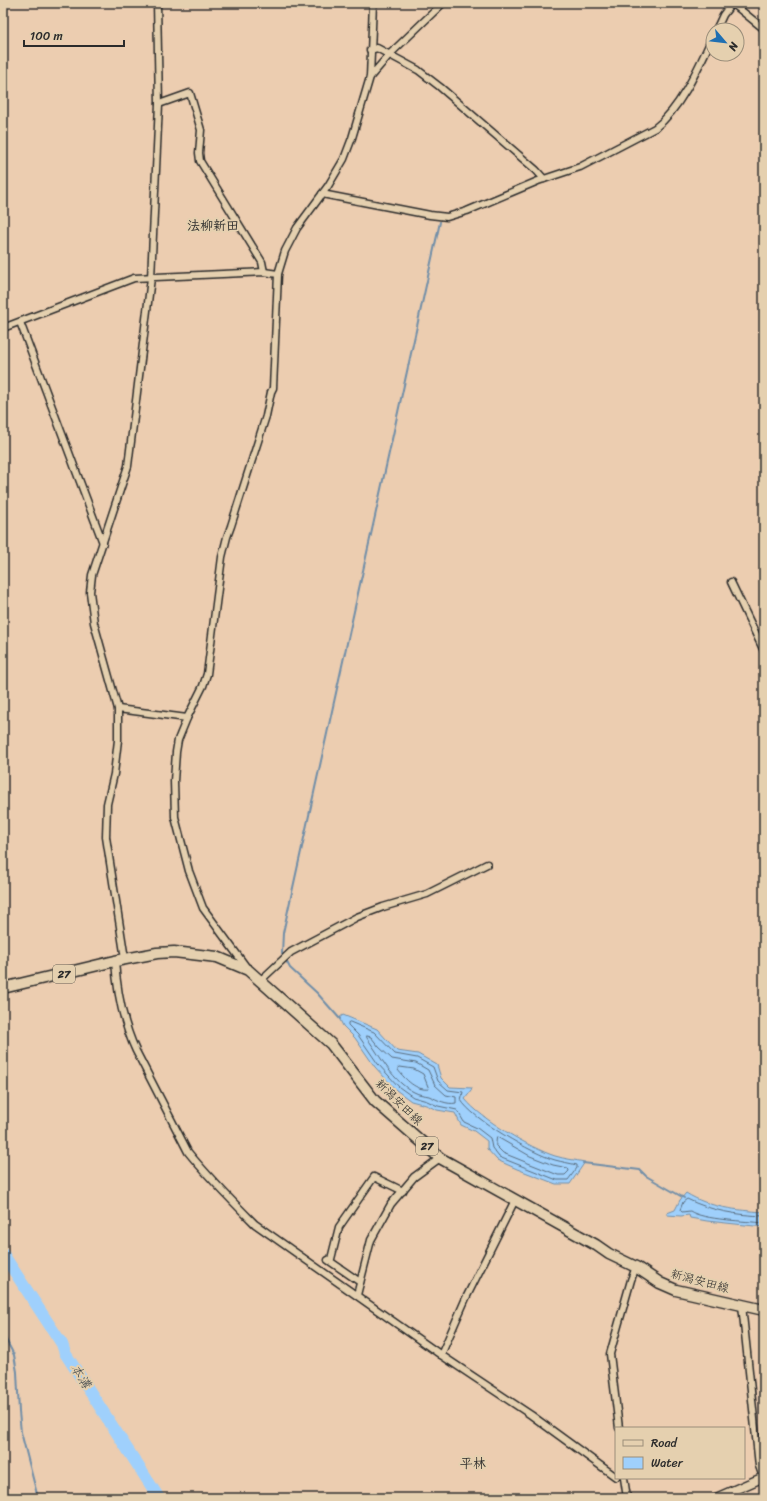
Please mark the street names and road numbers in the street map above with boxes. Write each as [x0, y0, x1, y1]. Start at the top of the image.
road number: 27 [53, 965, 75, 983]
street label: 新潟安田線 [370, 1073, 428, 1131]
road number: 27 [416, 1137, 438, 1155]
street label: 新潟安田線 [668, 1263, 732, 1299]

